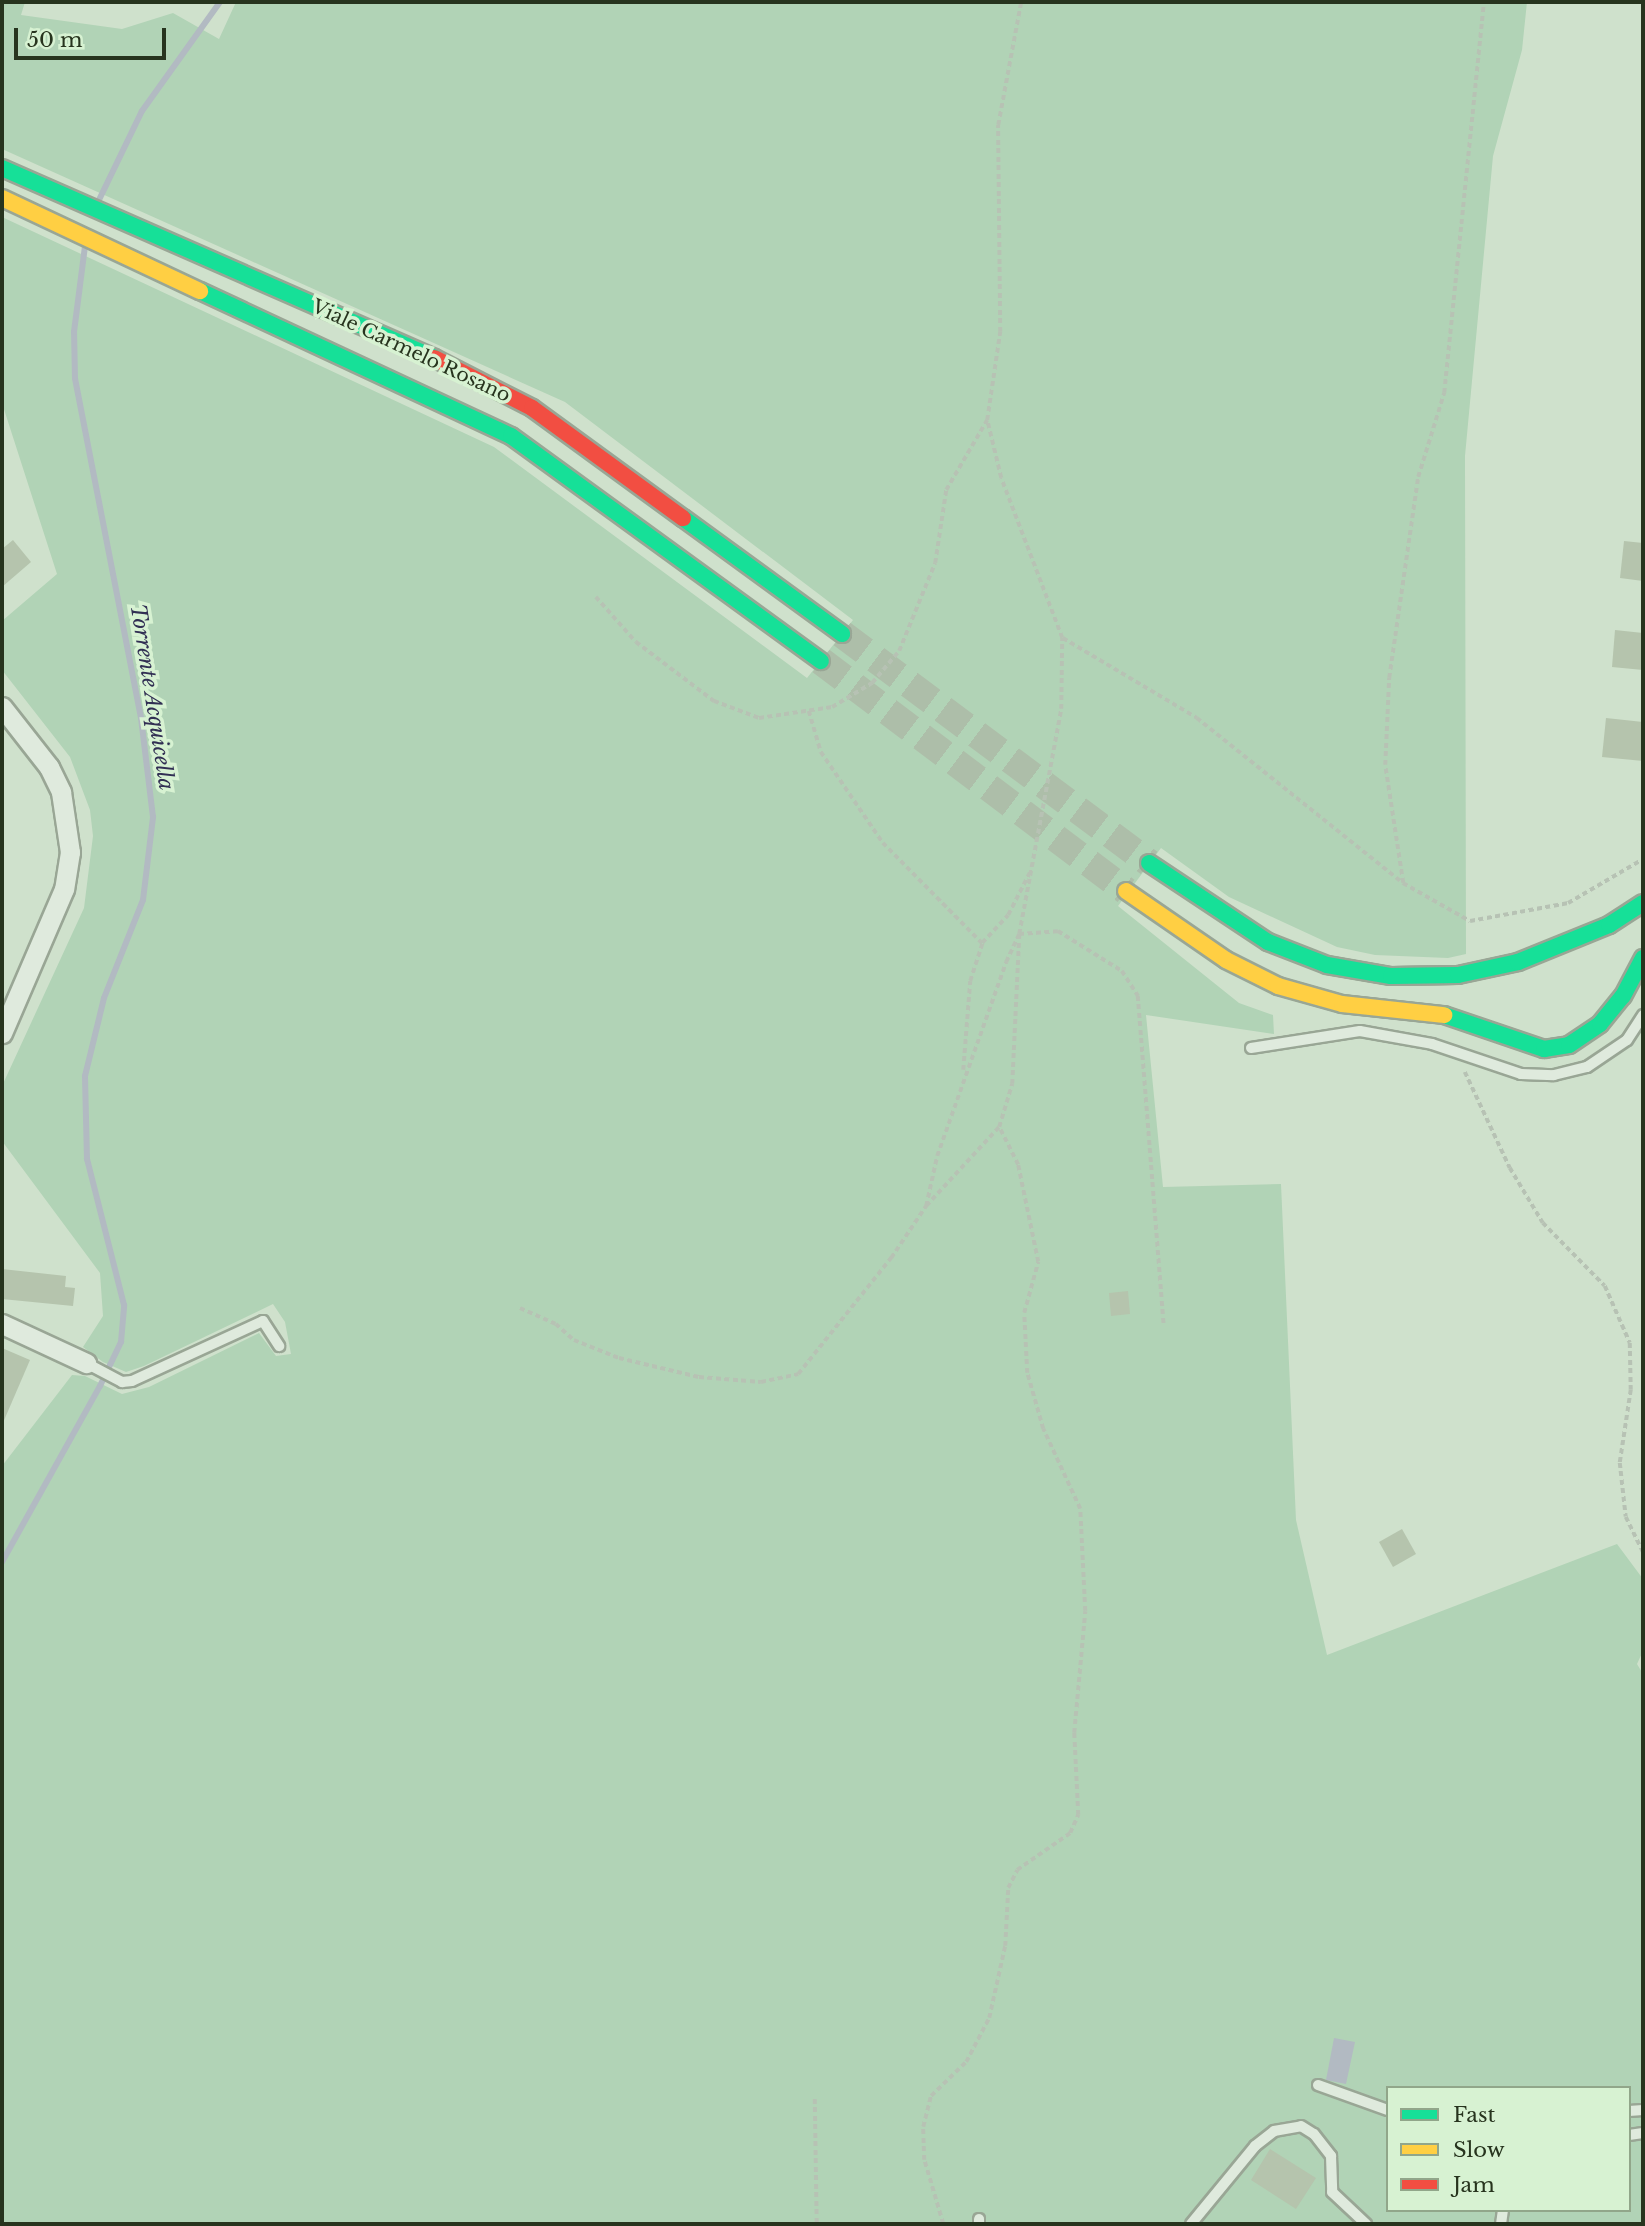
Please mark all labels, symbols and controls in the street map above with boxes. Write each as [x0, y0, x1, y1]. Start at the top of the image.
scale bar [18, 14, 170, 58]
text: 50 m [27, 27, 82, 53]
street label: Viale Carmelo Rosano [308, 295, 514, 407]
water label: Torrente Acquicella [125, 602, 179, 792]
legend [1386, 2086, 1631, 2212]
text: Fast [1453, 2102, 1495, 2128]
text: Slow [1453, 2137, 1505, 2163]
text: Jam [1453, 2172, 1495, 2198]

